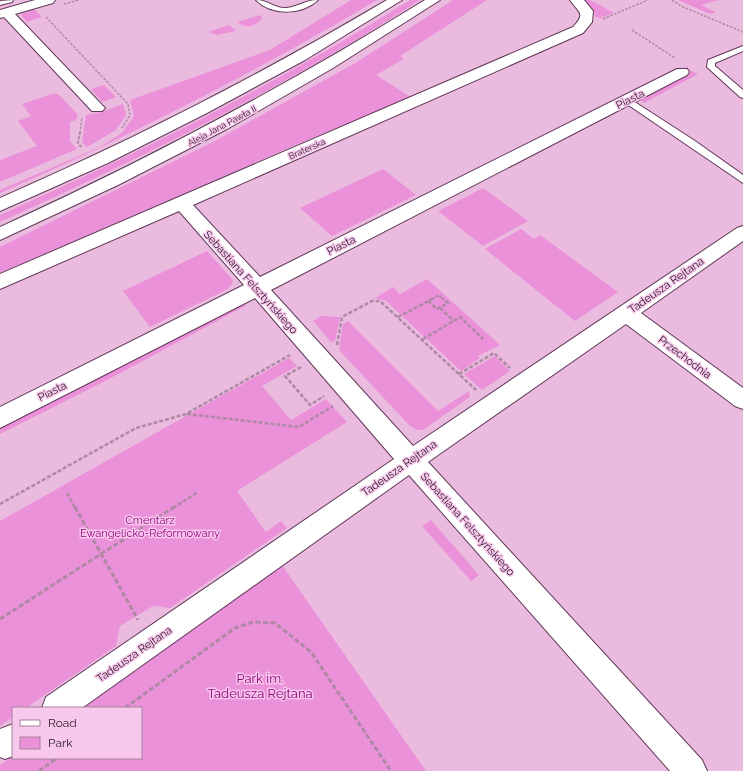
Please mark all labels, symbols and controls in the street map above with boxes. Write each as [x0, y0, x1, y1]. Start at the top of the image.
street label: Piasta [614, 87, 647, 112]
street label: Aleja Jana Pawła II [186, 104, 258, 148]
street label: Braterska [287, 136, 327, 162]
street label: Sebastiana Felsztyńskiego [201, 228, 301, 337]
street label: Piasta [325, 233, 358, 258]
street label: Tadeusza Rejtana [626, 255, 706, 316]
street label: Przechodnia [656, 333, 714, 382]
street label: Piasta [36, 379, 69, 404]
street label: Tadeusza Rejtana [359, 438, 439, 499]
street label: Sebastiana Felsztyńskiego [418, 470, 518, 579]
park label: Cmentarz Ewangelicko-Reformowany [80, 514, 220, 540]
street label: Tadeusza Rejtana [94, 624, 174, 685]
park label: Park im. Tadeusza Rejtana [207, 671, 313, 701]
legend [12, 707, 142, 759]
text: Road [48, 716, 77, 730]
text: Park [48, 736, 73, 750]

